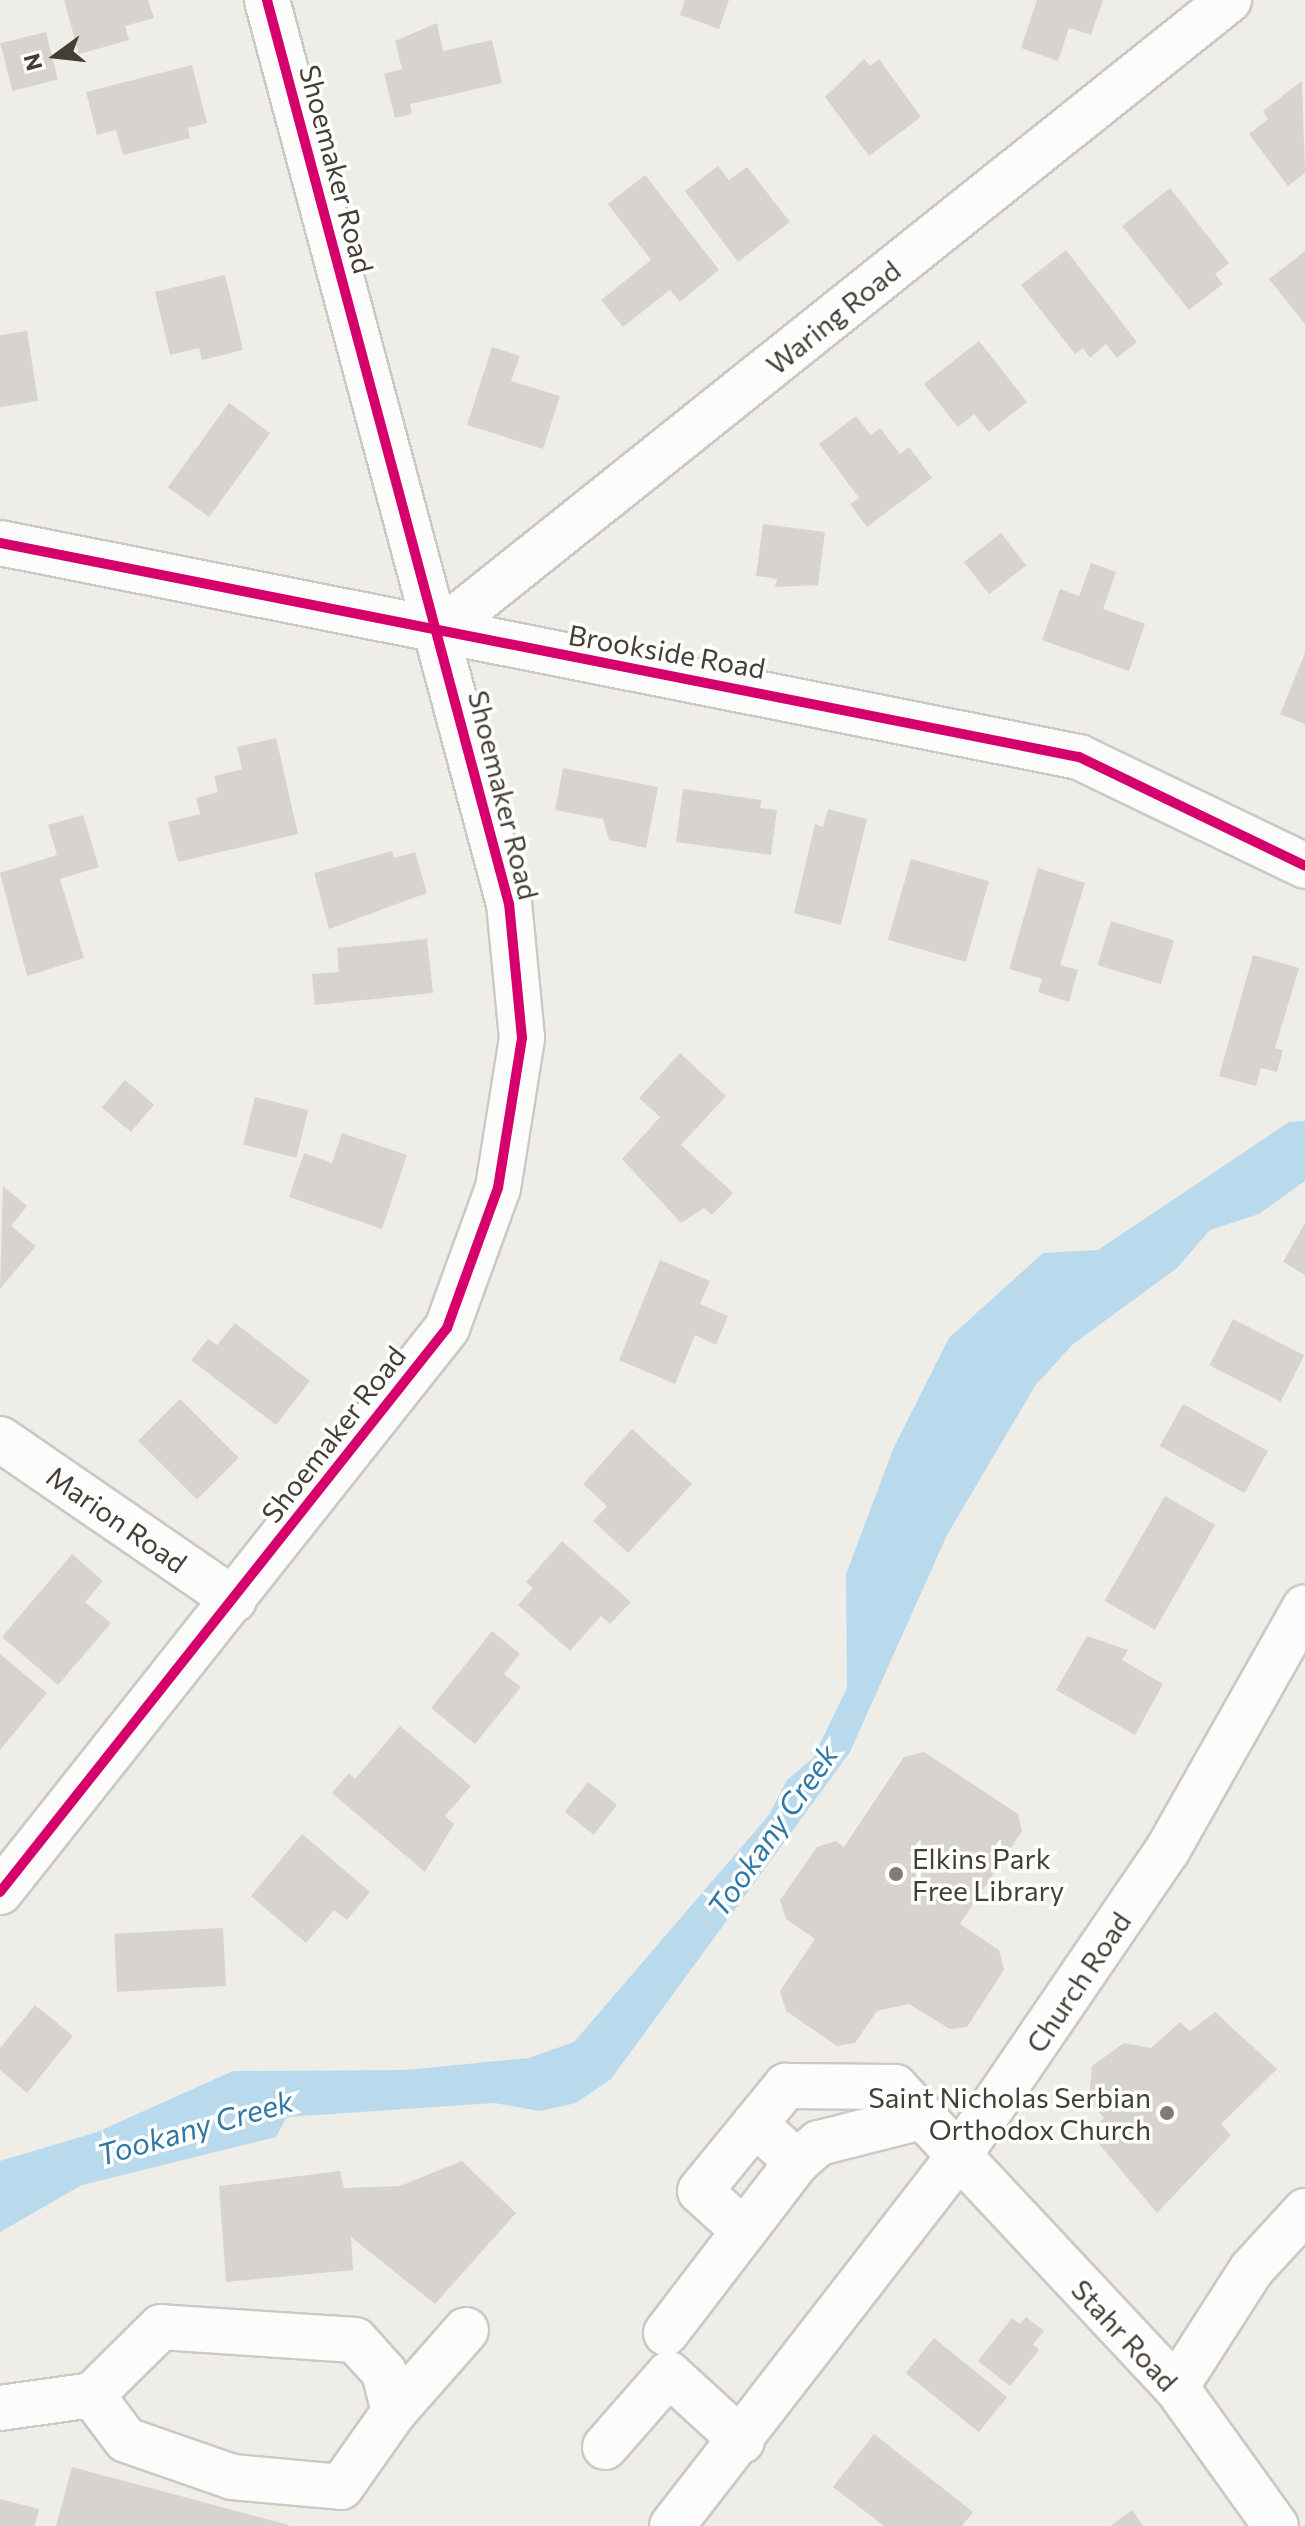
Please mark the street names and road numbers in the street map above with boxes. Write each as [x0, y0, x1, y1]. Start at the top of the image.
street label: Shoemaker Road [293, 61, 381, 277]
street label: Waring Road [759, 253, 907, 381]
street label: Brookside Road [566, 617, 768, 685]
street label: Shoemaker Road [462, 687, 546, 903]
street label: Shoemaker Road [254, 1339, 412, 1529]
street label: Marion Road [41, 1458, 193, 1580]
street label: Church Road [1019, 1905, 1137, 2059]
street label: Stahr Road [1065, 2272, 1185, 2398]

